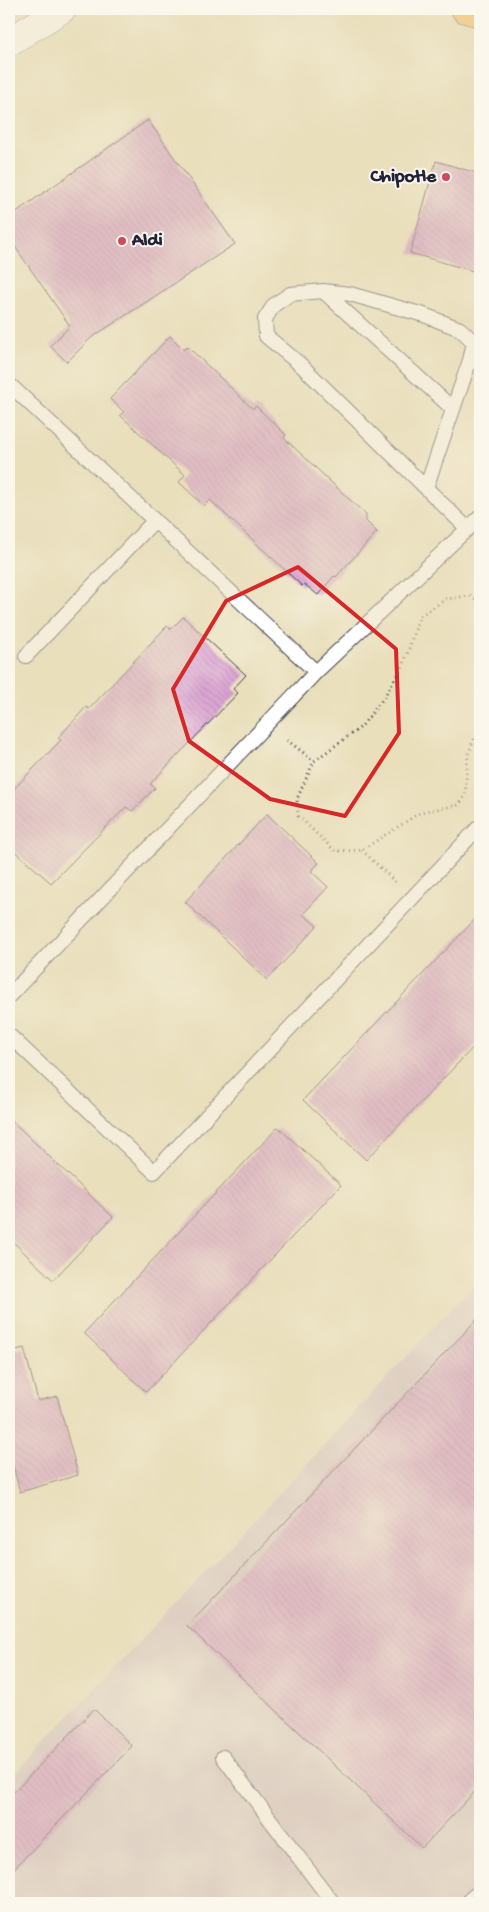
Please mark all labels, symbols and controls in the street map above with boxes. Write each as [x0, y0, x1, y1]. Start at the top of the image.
place label: Chipotle [369, 166, 437, 189]
marker: Chipotle [440, 171, 452, 183]
place label: Aldi [131, 230, 163, 253]
marker: Aldi [116, 235, 128, 247]

